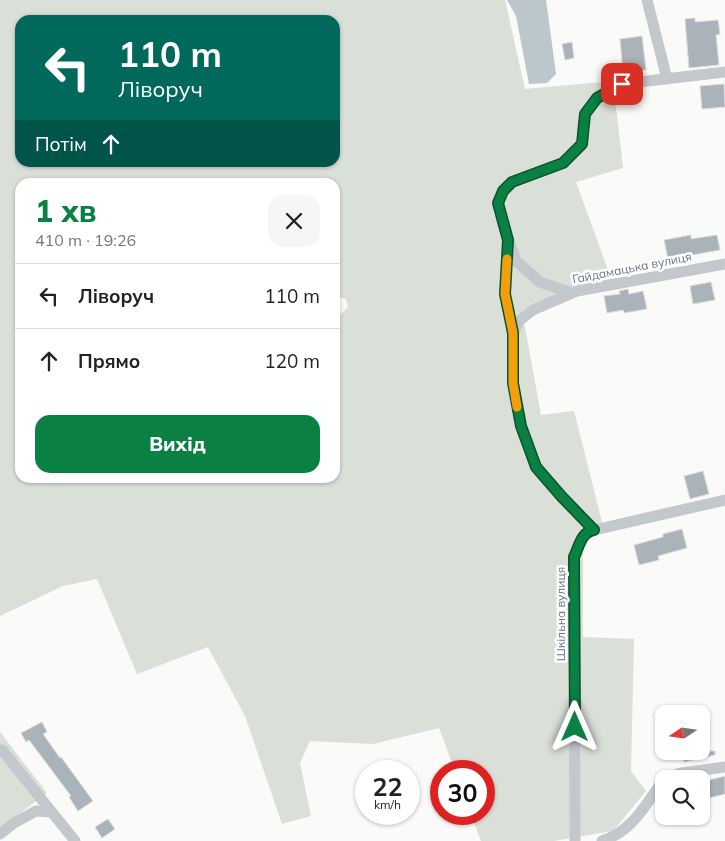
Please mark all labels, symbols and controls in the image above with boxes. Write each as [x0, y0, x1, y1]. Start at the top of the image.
text: 110 m [118, 32, 222, 76]
icon: left [35, 35, 100, 100]
pin [601, 63, 643, 105]
icon: arrive [608, 70, 636, 98]
text: Ліворуч [118, 75, 203, 103]
icon: ahead [97, 130, 125, 158]
text: Потім [35, 132, 87, 156]
text: 1 хв [35, 192, 96, 230]
button: close [268, 195, 320, 247]
text: 410 m · 19:26 [35, 230, 136, 250]
street label: Гайдамацька вулиця [571, 249, 693, 286]
icon: left [35, 282, 63, 310]
text: Ліворуч [78, 284, 154, 308]
text: 110 m [264, 284, 320, 308]
icon: ahead [35, 347, 63, 375]
text: Прямо [78, 349, 140, 373]
text: 120 m [264, 349, 320, 373]
button: Вихід [35, 415, 320, 473]
street label: Шкільна вулиця [553, 567, 568, 661]
position arrow [548, 700, 600, 752]
north arrow [655, 705, 710, 760]
map controls [655, 705, 710, 825]
speed limit sign: 30 [430, 760, 495, 825]
button: search [655, 770, 710, 825]
text: 22 [372, 771, 403, 802]
text: km/h [374, 797, 401, 812]

